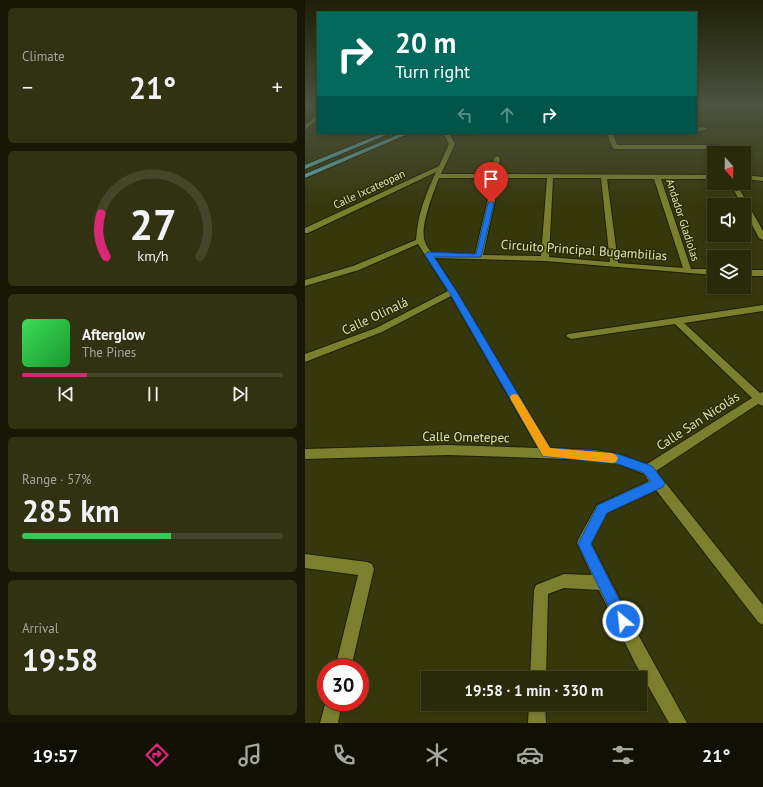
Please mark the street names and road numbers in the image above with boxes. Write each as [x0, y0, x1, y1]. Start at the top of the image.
street label: Calle Ixcateopan [331, 166, 407, 212]
street label: Andador Gladiolas [663, 177, 703, 263]
street label: Circuito Principal Bugambilias [500, 236, 668, 264]
street label: Calle Olinalá [339, 293, 411, 339]
street label: Calle San Nicolás [653, 388, 743, 454]
street label: Calle Ometepec [422, 428, 510, 446]

